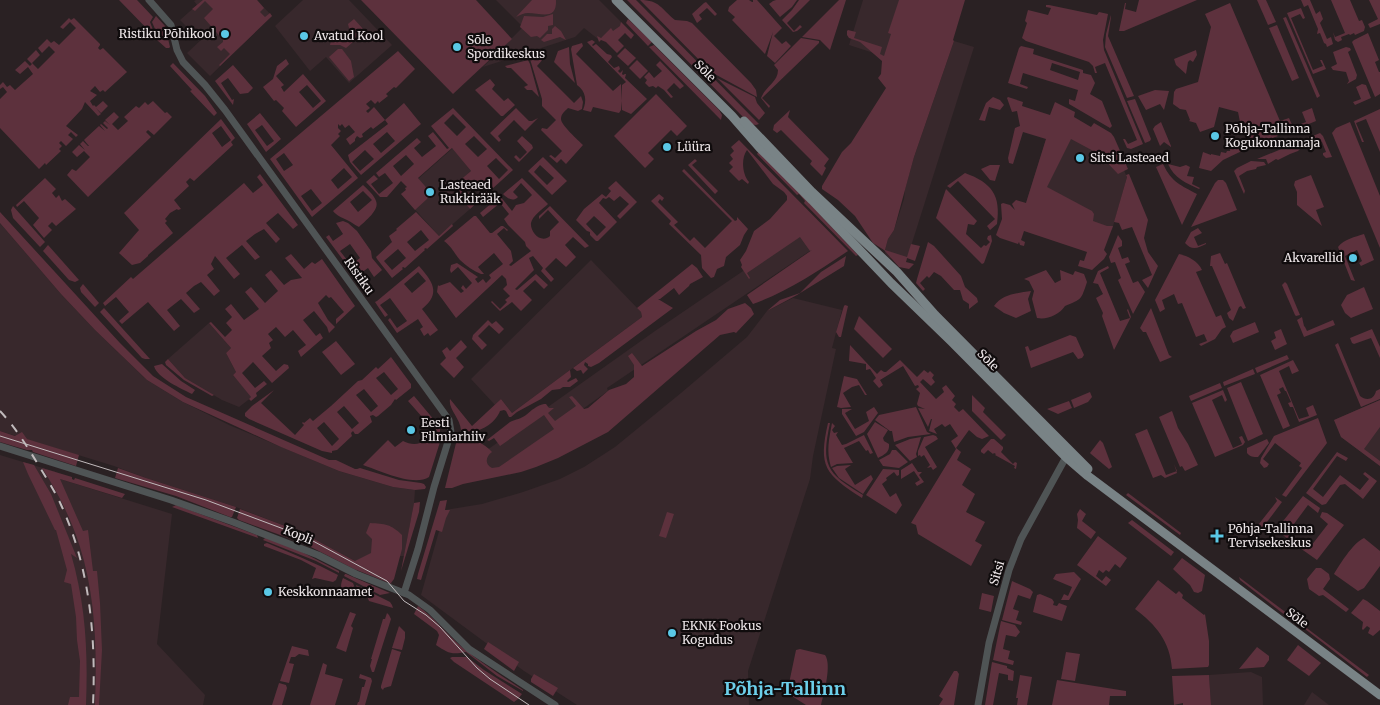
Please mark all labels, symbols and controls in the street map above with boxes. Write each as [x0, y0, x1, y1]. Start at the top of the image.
place label: Ristiku Põhikool [119, 26, 215, 41]
marker: Ristiku Põhikool [219, 28, 231, 40]
place label: Avatud Kool [313, 28, 384, 43]
marker: Avatud Kool [298, 30, 310, 42]
place label: Sõle Spordikeskus [467, 32, 545, 61]
marker: Sõle Spordikeskus [451, 41, 463, 53]
street label: Sõle [691, 57, 719, 85]
place label: Põhja-Tallinna Kogukonnamaja [1225, 121, 1321, 150]
marker: Põhja-Tallinna Kogukonnamaja [1209, 130, 1221, 142]
place label: Lüüra [677, 139, 711, 154]
marker: Lüüra [661, 141, 673, 153]
place label: Sitsi Lasteaed [1090, 150, 1169, 165]
marker: Sitsi Lasteaed [1074, 152, 1086, 164]
place label: Lasteaed Rukkirääk [440, 177, 501, 206]
marker: Lasteaed Rukkirääk [424, 186, 436, 198]
place label: Akvarellid [1283, 250, 1343, 265]
marker: Akvarellid [1347, 252, 1359, 264]
street label: Ristiku [341, 254, 378, 298]
street label: Sõle [974, 346, 1002, 374]
place label: Eesti Filmiarhiiv [421, 415, 486, 444]
marker: Eesti Filmiarhiiv [405, 424, 417, 436]
place label: Põhja-Tallinna Tervisekeskus [1228, 521, 1314, 550]
street label: Kopli [281, 522, 315, 547]
marker: Põhja-Tallinna Tervisekeskus [1210, 529, 1224, 543]
street label: Sitsi [986, 559, 1007, 587]
place label: Keskkonnaamet [278, 584, 372, 599]
marker: Keskkonnaamet [262, 586, 274, 598]
street label: Sõle [1283, 604, 1311, 631]
place label: EKNK Fookus Kogudus [682, 618, 761, 647]
marker: EKNK Fookus Kogudus [666, 627, 678, 639]
district label: Põhja-Tallinn [724, 677, 846, 700]

